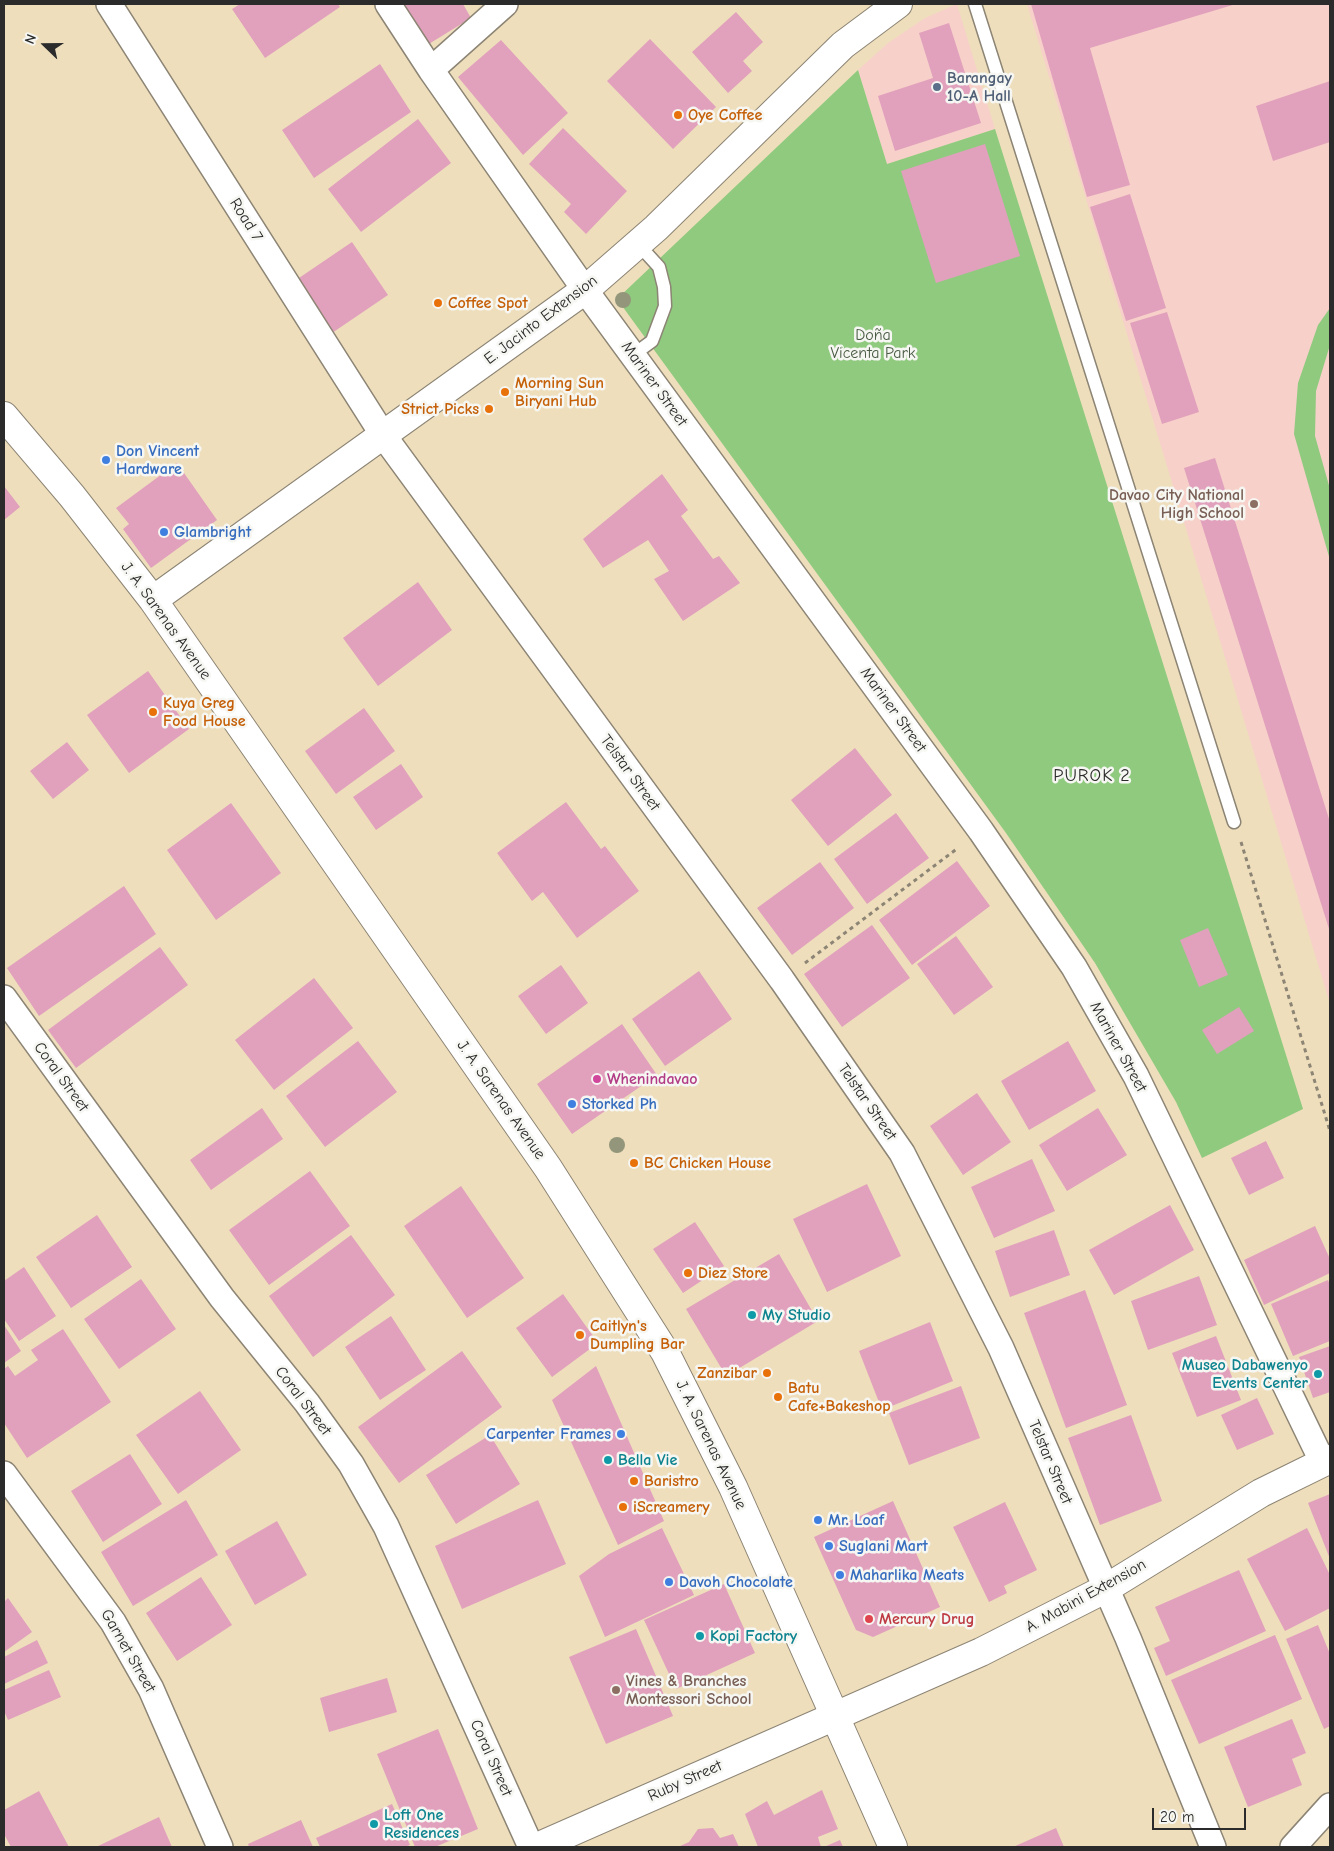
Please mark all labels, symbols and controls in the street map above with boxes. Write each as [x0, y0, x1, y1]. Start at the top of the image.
north arrow [20, 20, 70, 70]
text: N [21, 32, 40, 47]
place label: Barangay 10-A Hall [947, 68, 1012, 106]
marker: Barangay 10-A Hall [931, 81, 943, 93]
place label: Oye Coffee [688, 105, 762, 125]
marker: Oye Coffee [672, 109, 684, 121]
street label: Road 7 [225, 195, 267, 245]
street label: E. Jacinto Extension [481, 271, 601, 369]
place label: Coffee Spot [448, 293, 528, 313]
marker: Coffee Spot [432, 297, 444, 309]
park label: Doña Vicenta Park [830, 325, 916, 363]
street label: Mariner Street [617, 338, 691, 430]
place label: Morning Sun Biryani Hub [515, 373, 604, 411]
marker: Morning Sun Biryani Hub [499, 386, 511, 398]
place label: Strict Picks [401, 399, 479, 419]
marker: Strict Picks [483, 403, 495, 415]
place label: Don Vincent Hardware [116, 441, 199, 479]
marker: Don Vincent Hardware [100, 454, 112, 466]
place label: Davao City National High School [1109, 485, 1244, 523]
marker: Davao City National High School [1248, 498, 1260, 510]
place label: Glambright [174, 522, 251, 542]
marker: Glambright [158, 526, 170, 538]
street label: J. A. Sarenas Avenue [117, 558, 215, 684]
street label: Mariner Street [856, 664, 930, 756]
place label: Kuya Greg Food House [163, 693, 246, 731]
marker: Kuya Greg Food House [147, 706, 159, 718]
street label: Telstar Street [596, 731, 664, 815]
district label: PUROK 2 [1052, 765, 1132, 787]
street label: Mariner Street [1085, 998, 1151, 1096]
street label: J. A. Sarenas Avenue [453, 1037, 549, 1163]
street label: Coral Street [29, 1038, 93, 1116]
street label: Telstar Street [834, 1060, 900, 1144]
place label: Whenindavao [607, 1069, 698, 1089]
marker: Whenindavao [591, 1073, 603, 1085]
place label: Storked Ph [582, 1094, 657, 1114]
marker: Storked Ph [566, 1098, 578, 1110]
place label: BC Chicken House [644, 1153, 771, 1173]
marker: BC Chicken House [628, 1157, 640, 1169]
place label: Diez Store [698, 1263, 768, 1283]
marker: Diez Store [682, 1267, 694, 1279]
place label: My Studio [762, 1305, 831, 1325]
marker: My Studio [746, 1309, 758, 1321]
place label: Caitlyn's Dumpling Bar [590, 1316, 684, 1354]
marker: Caitlyn's Dumpling Bar [574, 1329, 586, 1341]
place label: Museo Dabawenyo Events Center [1182, 1355, 1308, 1393]
street label: Coral Street [271, 1363, 335, 1439]
place label: Zanzibar [697, 1363, 757, 1383]
marker: Zanzibar [761, 1367, 773, 1379]
marker: Museo Dabawenyo Events Center [1312, 1368, 1324, 1380]
street label: J. A. Sarenas Avenue [671, 1377, 751, 1513]
place label: Batu Cafe+Bakeshop [788, 1378, 891, 1416]
marker: Batu Cafe+Bakeshop [772, 1391, 784, 1403]
street label: Telstar Street [1024, 1417, 1076, 1507]
place label: Carpenter Frames [486, 1424, 611, 1444]
marker: Carpenter Frames [615, 1428, 627, 1440]
place label: Bella Vie [618, 1450, 677, 1470]
marker: Bella Vie [602, 1454, 614, 1466]
place label: Baristro [644, 1471, 699, 1491]
marker: Baristro [628, 1475, 640, 1487]
place label: iScreamery [633, 1497, 709, 1517]
marker: iScreamery [617, 1501, 629, 1513]
place label: Mr. Loaf [828, 1510, 884, 1530]
marker: Mr. Loaf [812, 1514, 824, 1526]
place label: Suglani Mart [839, 1536, 928, 1556]
marker: Suglani Mart [823, 1540, 835, 1552]
street label: A. Mabini Extension [1023, 1555, 1149, 1637]
place label: Maharlika Meats [850, 1565, 964, 1585]
marker: Maharlika Meats [834, 1569, 846, 1581]
place label: Davoh Chocolate [679, 1572, 793, 1592]
marker: Davoh Chocolate [663, 1576, 675, 1588]
street label: Garnet Street [96, 1606, 160, 1696]
place label: Mercury Drug [879, 1609, 974, 1629]
marker: Mercury Drug [863, 1613, 875, 1625]
place label: Kopi Factory [710, 1626, 797, 1646]
marker: Kopi Factory [694, 1630, 706, 1642]
place label: Vines & Branches Montessori School [626, 1671, 752, 1709]
marker: Vines & Branches Montessori School [610, 1684, 622, 1696]
street label: Coral Street [466, 1717, 516, 1799]
street label: Ruby Street [645, 1756, 725, 1806]
scale bar [1154, 1798, 1248, 1830]
place label: Loft One Residences [384, 1805, 459, 1843]
text: 20 m [1160, 1808, 1194, 1826]
marker: Loft One Residences [368, 1818, 380, 1830]

